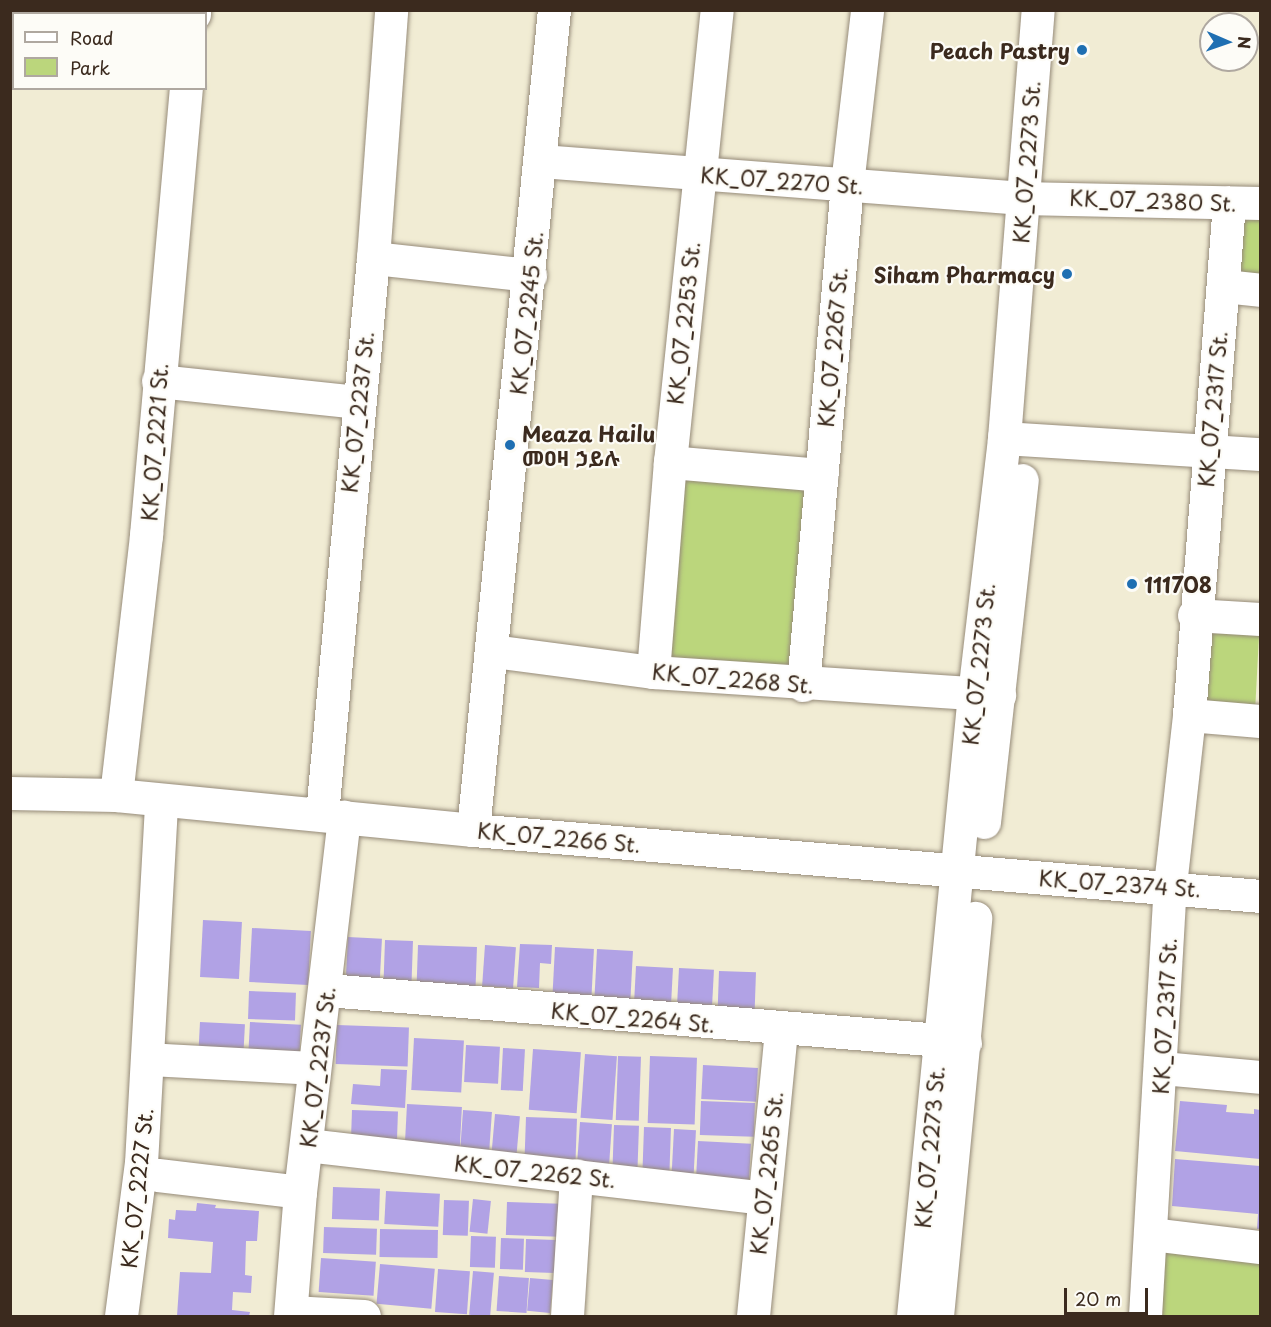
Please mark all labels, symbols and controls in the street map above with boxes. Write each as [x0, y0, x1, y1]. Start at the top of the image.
legend [12, 12, 207, 90]
north arrow [1199, 12, 1259, 72]
text: Road [70, 24, 114, 51]
text: N [1233, 36, 1257, 49]
place label: Peach Pastry [930, 37, 1070, 63]
marker: Peach Pastry [1075, 43, 1089, 57]
text: Park [70, 54, 110, 81]
street label: KK_07_2273 St. [1008, 80, 1044, 244]
street label: KK_07_2270 St. [699, 162, 865, 198]
street label: KK_07_2380 St. [1069, 184, 1237, 216]
street label: KK_07_2245 St. [505, 230, 547, 396]
street label: KK_07_2253 St. [662, 239, 704, 407]
place label: Siham Pharmacy [873, 261, 1055, 287]
street label: KK_07_2267 St. [812, 264, 852, 430]
marker: Siham Pharmacy [1060, 267, 1074, 281]
street label: KK_07_2317 St. [1193, 329, 1231, 489]
street label: KK_07_2237 St. [336, 330, 378, 494]
street label: KK_07_2221 St. [136, 361, 172, 523]
place label: Meaza Hailu መዐዛ ኃይሉ [522, 420, 657, 470]
marker: Meaza Hailu መዐዛ ኃይሉ [503, 438, 517, 452]
place label: 111708 [1144, 571, 1212, 597]
marker: 111708 [1125, 577, 1139, 591]
street label: KK_07_2273 St. [957, 581, 999, 747]
street label: KK_07_2268 St. [649, 658, 817, 698]
street label: KK_07_2266 St. [475, 817, 643, 857]
street label: KK_07_2374 St. [1038, 865, 1202, 901]
street label: KK_07_2317 St. [1147, 937, 1181, 1095]
street label: KK_07_2237 St. [295, 985, 339, 1149]
street label: KK_07_2264 St. [549, 997, 717, 1037]
street label: KK_07_2273 St. [909, 1065, 949, 1229]
street label: KK_07_2265 St. [745, 1090, 787, 1256]
street label: KK_07_2227 St. [115, 1105, 157, 1271]
street label: KK_07_2262 St. [451, 1150, 619, 1192]
scale bar [1067, 1276, 1151, 1314]
text: 20 m [1075, 1285, 1121, 1312]

